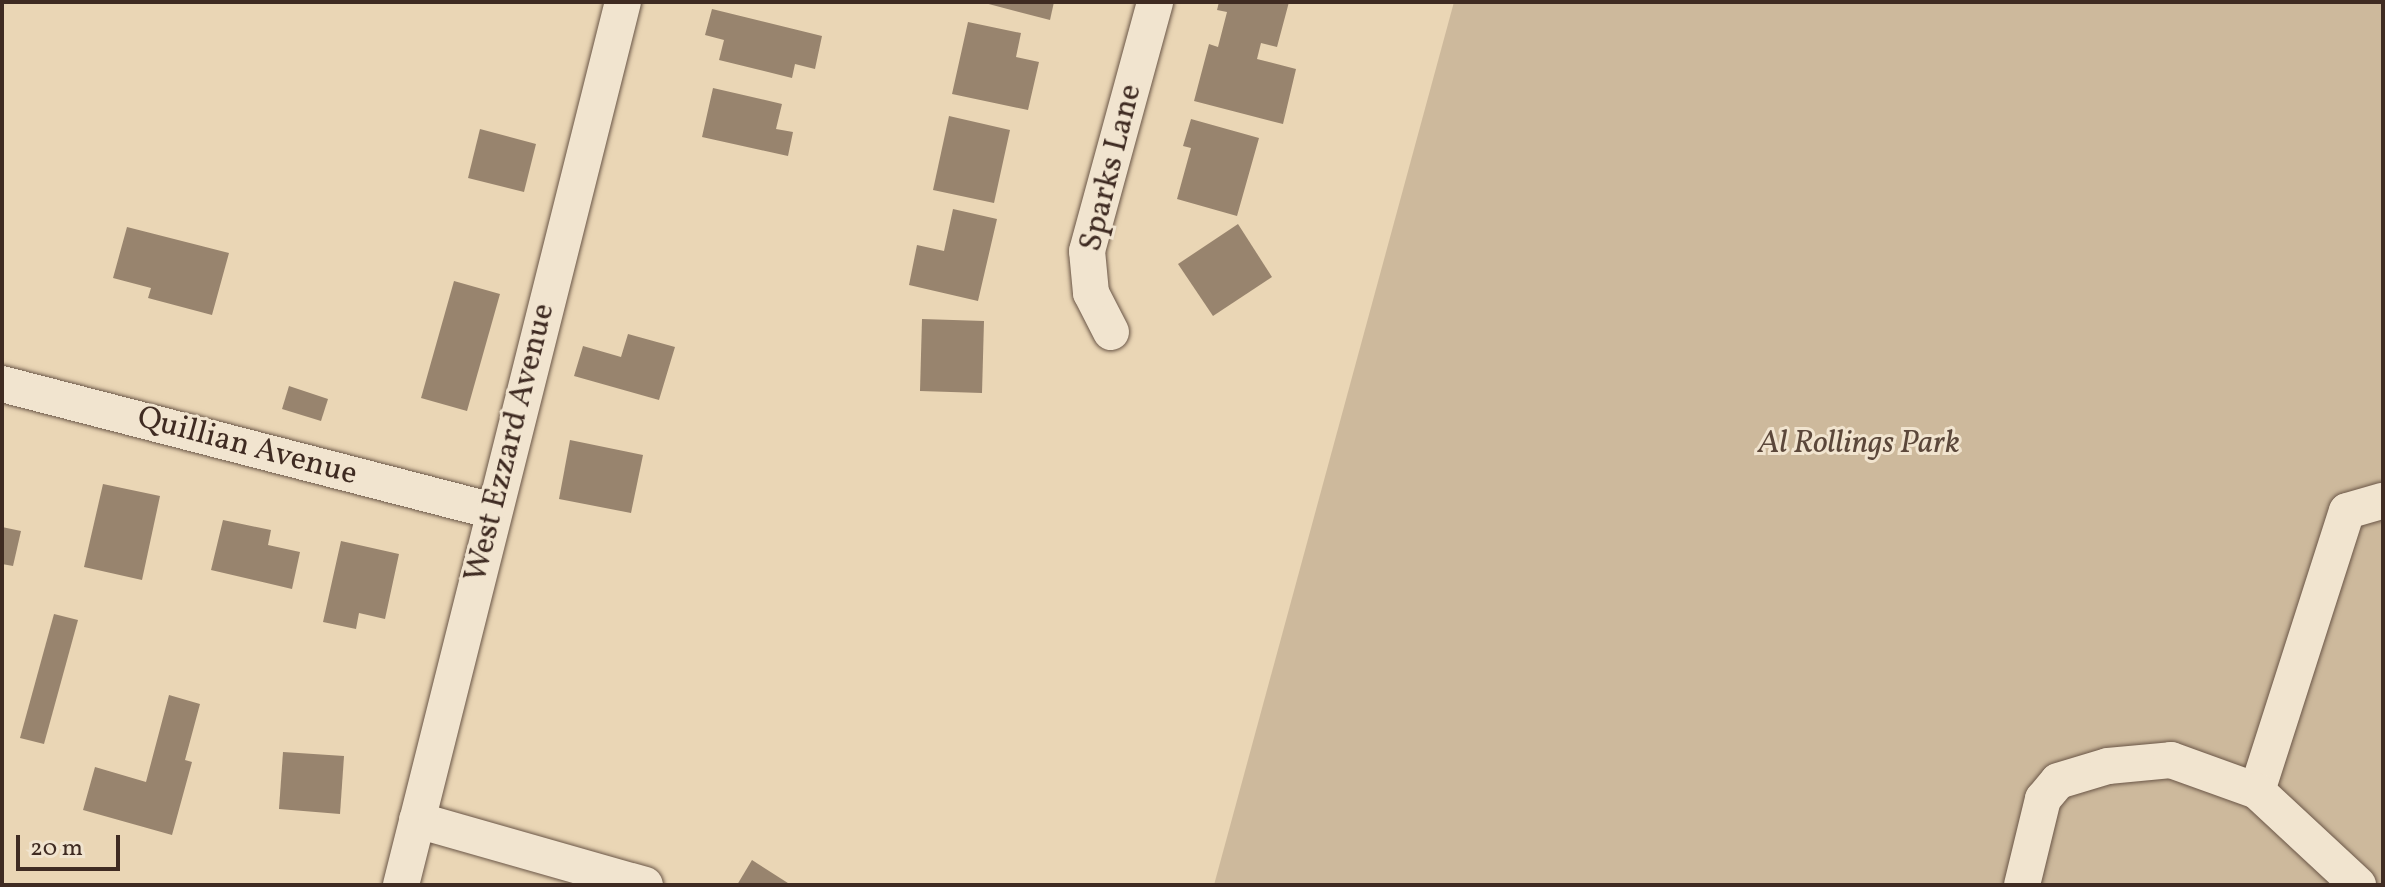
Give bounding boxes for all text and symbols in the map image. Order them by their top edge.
street label: Sparks Lane [1073,80,1151,256]
street label: West Ezzard Avenue [458,300,564,586]
street label: Quillian Avenue [133,399,361,495]
park label: Al Rollings Park [1758,425,1960,463]
scale bar [20,819,124,869]
text: 20 m [30,832,83,866]

